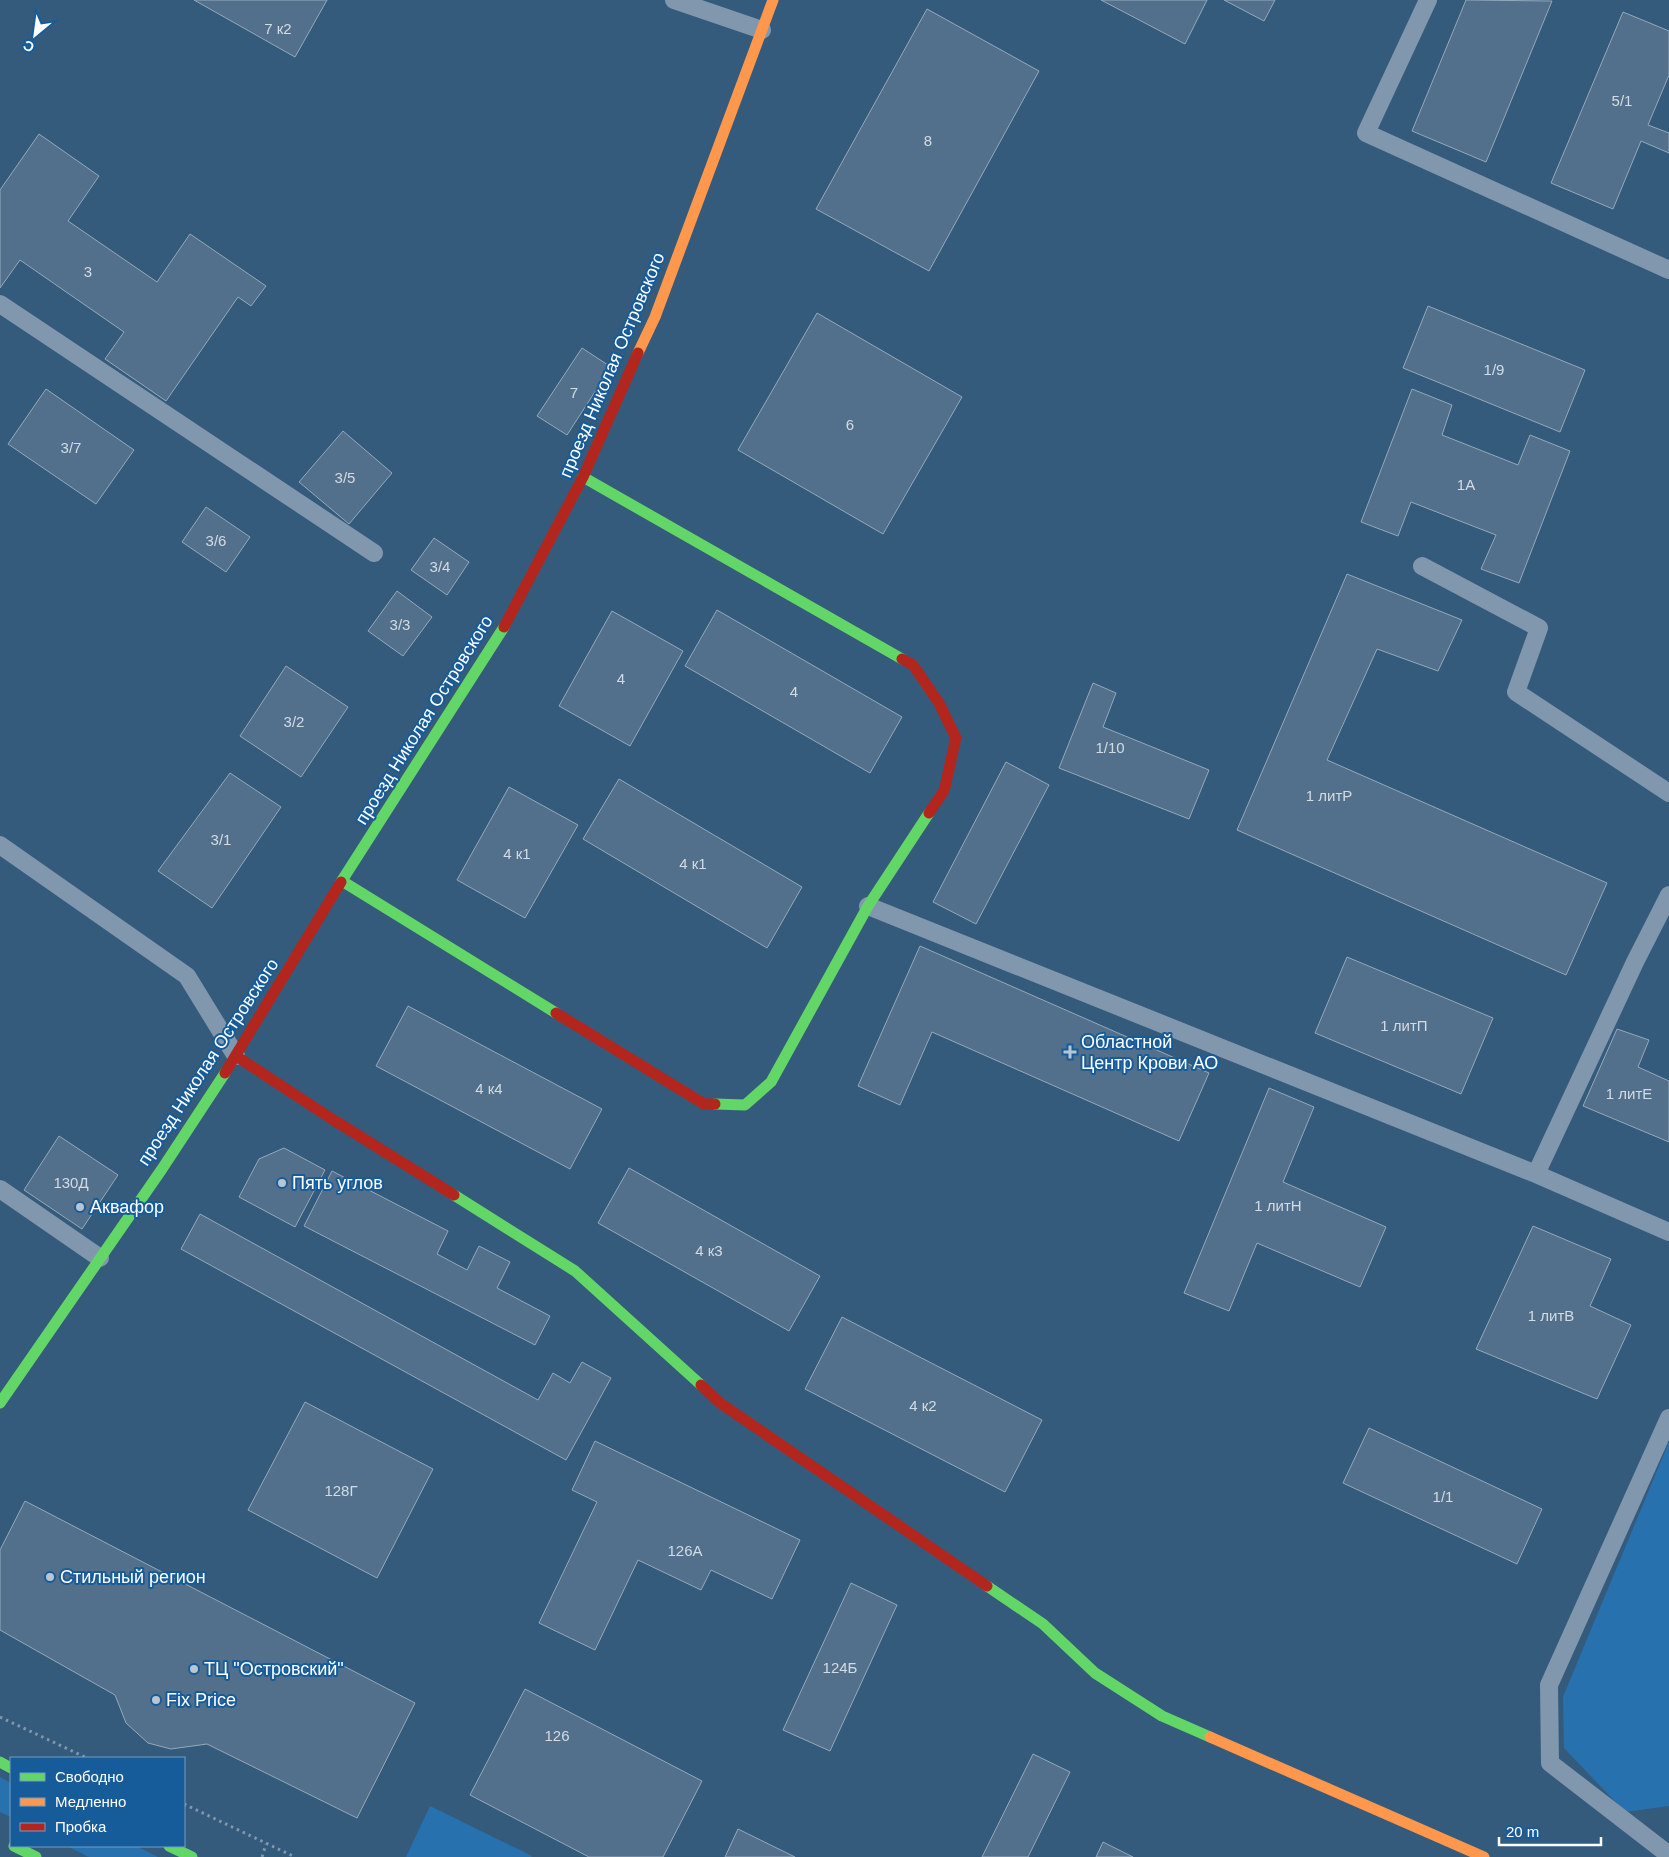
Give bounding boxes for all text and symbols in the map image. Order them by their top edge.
north arrow [10,10,60,60]
house number: 7 к2 [264,20,292,37]
text: С [20,37,37,56]
house number: 5/1 [1612,92,1632,109]
house number: 8 [924,132,932,149]
street label: проезд Николая Островского [555,249,669,481]
house number: 3 [84,263,92,280]
house number: 1/9 [1484,361,1504,378]
house number: 7 [570,384,578,401]
house number: 6 [846,416,854,433]
house number: 3/7 [61,439,81,456]
house number: 3/5 [335,469,355,486]
house number: 1А [1457,476,1475,493]
house number: 3/6 [206,532,226,549]
house number: 3/4 [430,558,450,575]
street label: проезд Николая Островского [351,612,497,828]
house number: 3/3 [390,616,410,633]
house number: 4 [617,670,625,687]
house number: 4 [790,683,798,700]
house number: 3/2 [284,713,304,730]
house number: 1/10 [1095,739,1125,756]
house number: 1 литР [1306,787,1352,804]
house number: 3/1 [211,831,231,848]
house number: 4 к1 [503,845,531,862]
house number: 4 к1 [679,855,707,872]
street label: проезд Николая Островского [134,955,282,1169]
house number: 1 литП [1380,1017,1428,1034]
place label: Областной Центр Крови АО [1081,1032,1218,1073]
marker: Областной Центр Крови АО [1063,1045,1077,1059]
house number: 4 к4 [475,1080,503,1097]
house number: 1 литЕ [1606,1085,1652,1102]
place label: Пять углов [292,1173,383,1193]
house number: 130Д [53,1174,89,1191]
marker: Пять углов [276,1177,288,1189]
place label: Аквафор [90,1197,164,1217]
house number: 1 литН [1254,1197,1302,1214]
marker: Аквафор [74,1201,86,1213]
house number: 4 к3 [695,1242,723,1259]
house number: 1 литВ [1528,1307,1574,1324]
house number: 4 к2 [909,1397,937,1414]
house number: 128Г [324,1482,358,1499]
house number: 1/1 [1433,1488,1453,1505]
house number: 126А [667,1542,703,1559]
place label: Стильный регион [60,1567,206,1587]
marker: Стильный регион [44,1571,56,1583]
place label: ТЦ "Островский" [204,1659,344,1679]
house number: 124Б [823,1659,858,1676]
marker: ТЦ "Островский" [188,1663,200,1675]
place label: Fix Price [166,1690,236,1710]
marker: Fix Price [150,1694,162,1706]
house number: 126 [544,1727,570,1744]
legend [10,1757,185,1847]
text: Свободно [55,1768,124,1785]
text: Медленно [55,1793,126,1810]
scale bar [1499,1814,1602,1846]
text: Пробка [55,1818,107,1835]
text: 20 m [1506,1823,1539,1840]

